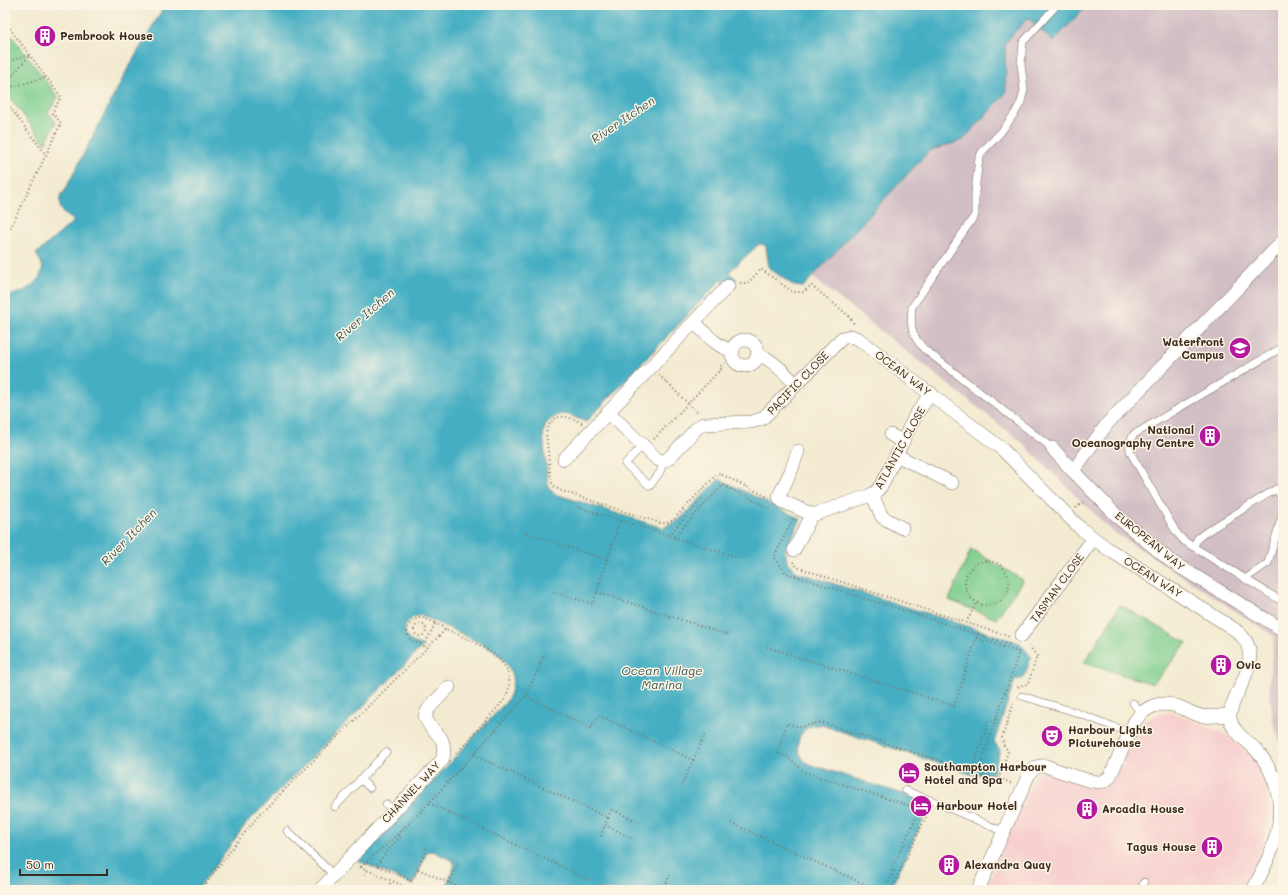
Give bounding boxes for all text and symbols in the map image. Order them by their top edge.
building icon: Pembrook House [32,23,58,49]
place label: Pembrook House [60,28,153,43]
water label: River Itchen [588,92,658,146]
water label: River Itchen [331,284,398,344]
place label: Waterfront Campus [1162,334,1224,362]
school or university icon: Waterfront Campus [1227,335,1253,361]
street label: OCEAN WAY [872,347,934,399]
street label: PACIFIC CLOSE [764,348,832,418]
street label: ATLANTIC CLOSE [871,404,929,492]
place label: National Oceanography Centre [1072,422,1194,450]
building icon: National Oceanography Centre [1197,423,1223,449]
water label: River Itchen [97,504,160,568]
street label: EUROPEAN WAY [1112,508,1189,574]
street label: TASMAN CLOSE [1026,550,1087,626]
street label: OCEAN WAY [1121,553,1185,601]
building icon: Ovic [1208,652,1234,678]
place label: Ovic [1236,657,1262,672]
water label: Ocean Village Marina [621,662,703,692]
place label: Harbour Lights Picturehouse [1068,722,1153,750]
theatre icon: Harbour Lights Picturehouse [1039,723,1065,749]
street label: CHANNEL WAY [378,757,443,826]
place label: Southampton Harbour Hotel and Spa [924,759,1047,787]
hotel icon: Southampton Harbour Hotel and Spa [896,760,922,786]
hotel icon: Harbour Hotel [908,793,934,819]
building icon: Arcadia House [1074,796,1100,822]
place label: Harbour Hotel [936,798,1017,813]
place label: Arcadia House [1102,801,1185,816]
building icon: Tagus House [1199,834,1225,860]
place label: Tagus House [1126,839,1196,854]
scale bar [20,851,107,877]
building icon: Alexandra Quay [936,852,962,878]
text: 50 m [26,856,54,872]
place label: Alexandra Quay [964,857,1051,872]

